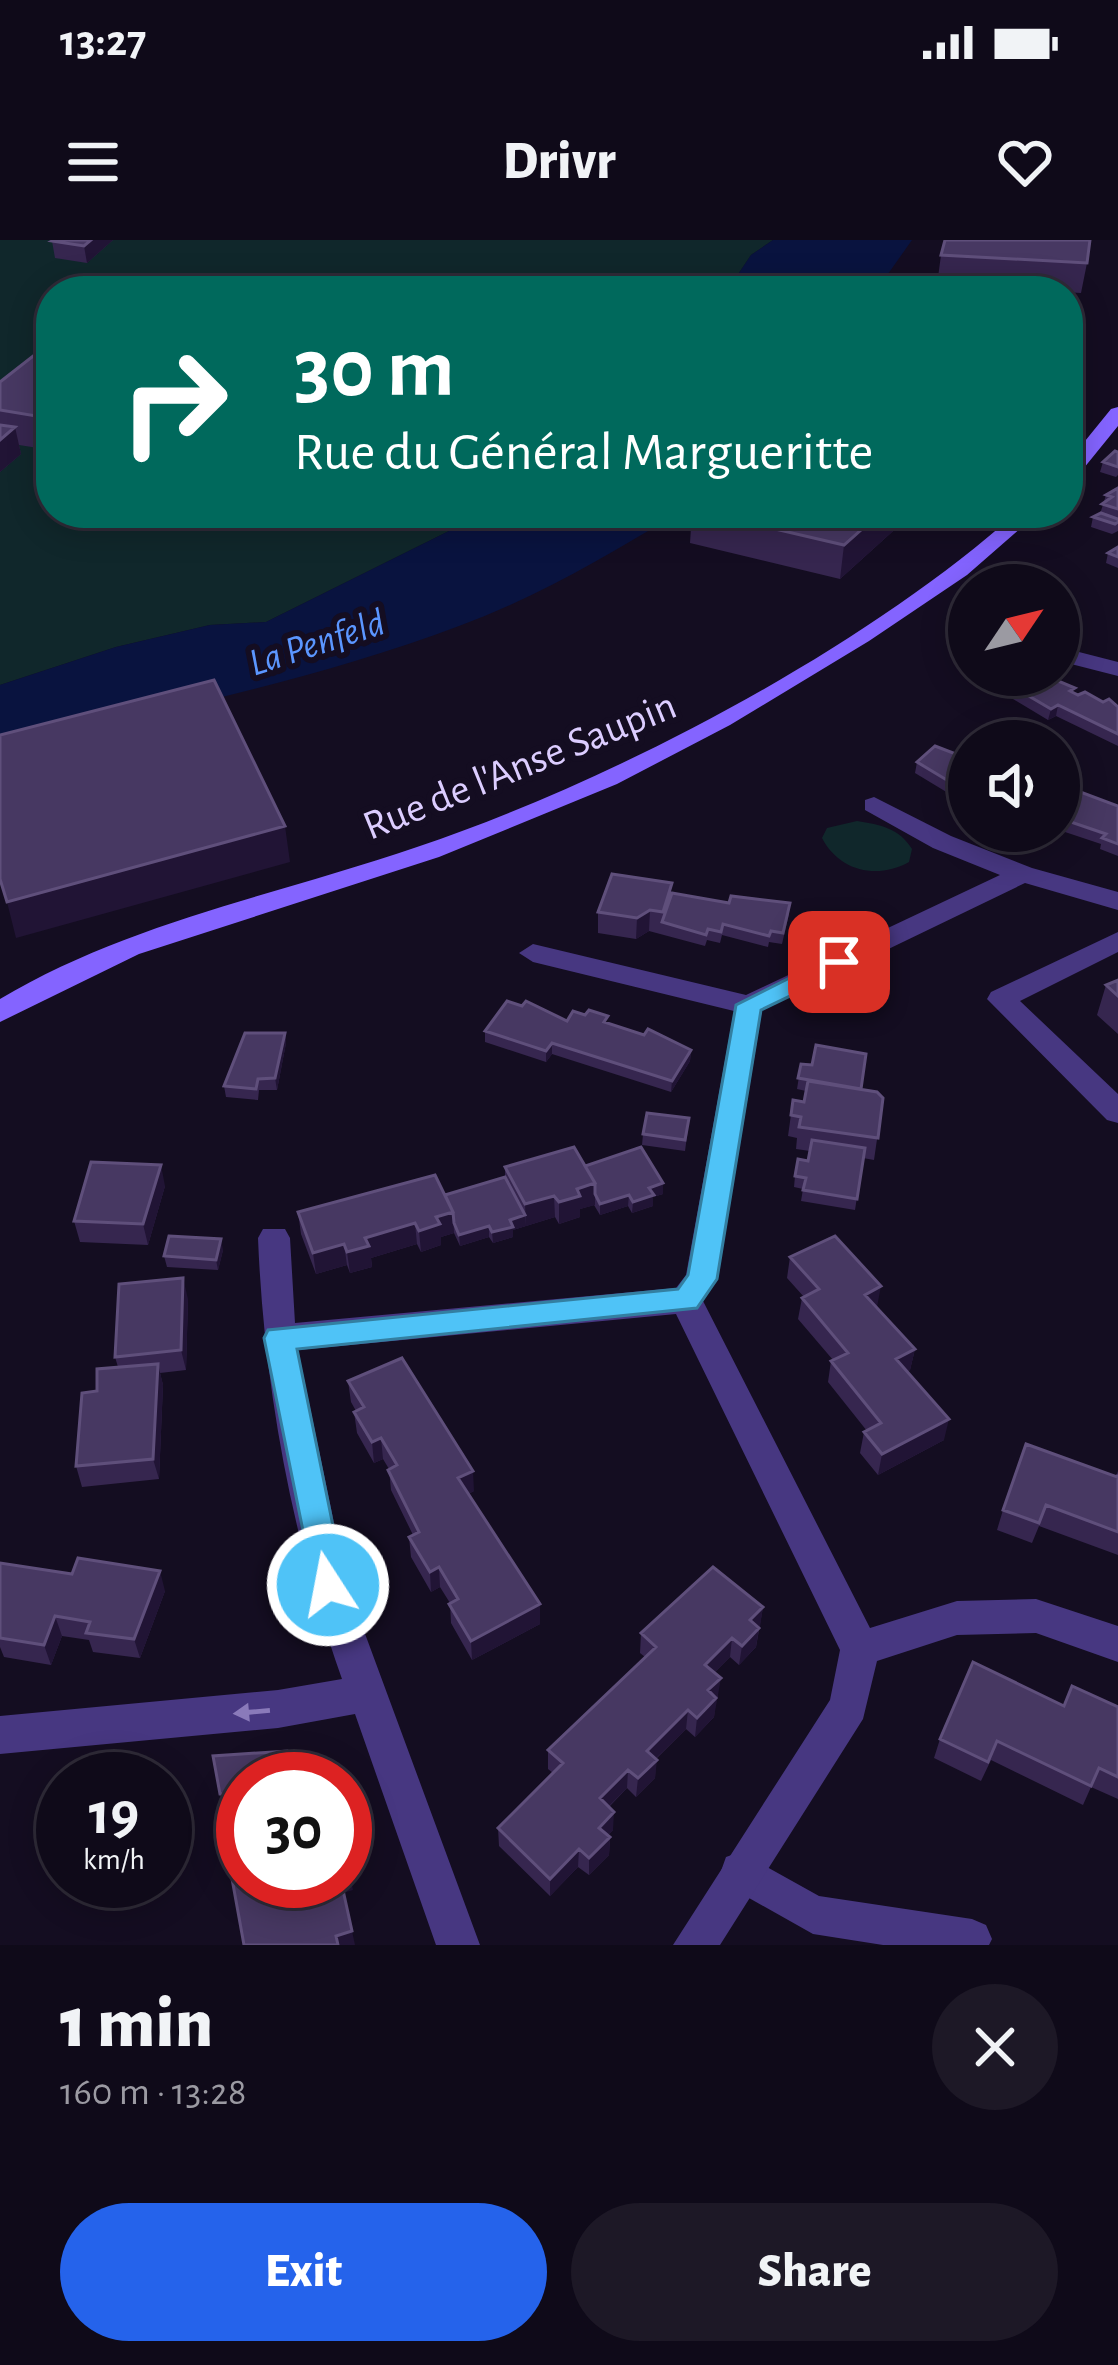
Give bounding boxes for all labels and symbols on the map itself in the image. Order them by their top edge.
north arrow [948,564,1080,696]
water label: La Penfeld [244,603,389,684]
street label: Rue de l'Anse Saupin [357,684,682,848]
pin [788,911,890,1013]
position arrow [265,1522,391,1648]
one-way arrow [232,1702,270,1721]
speed limit sign: 30 [216,1752,372,1908]

